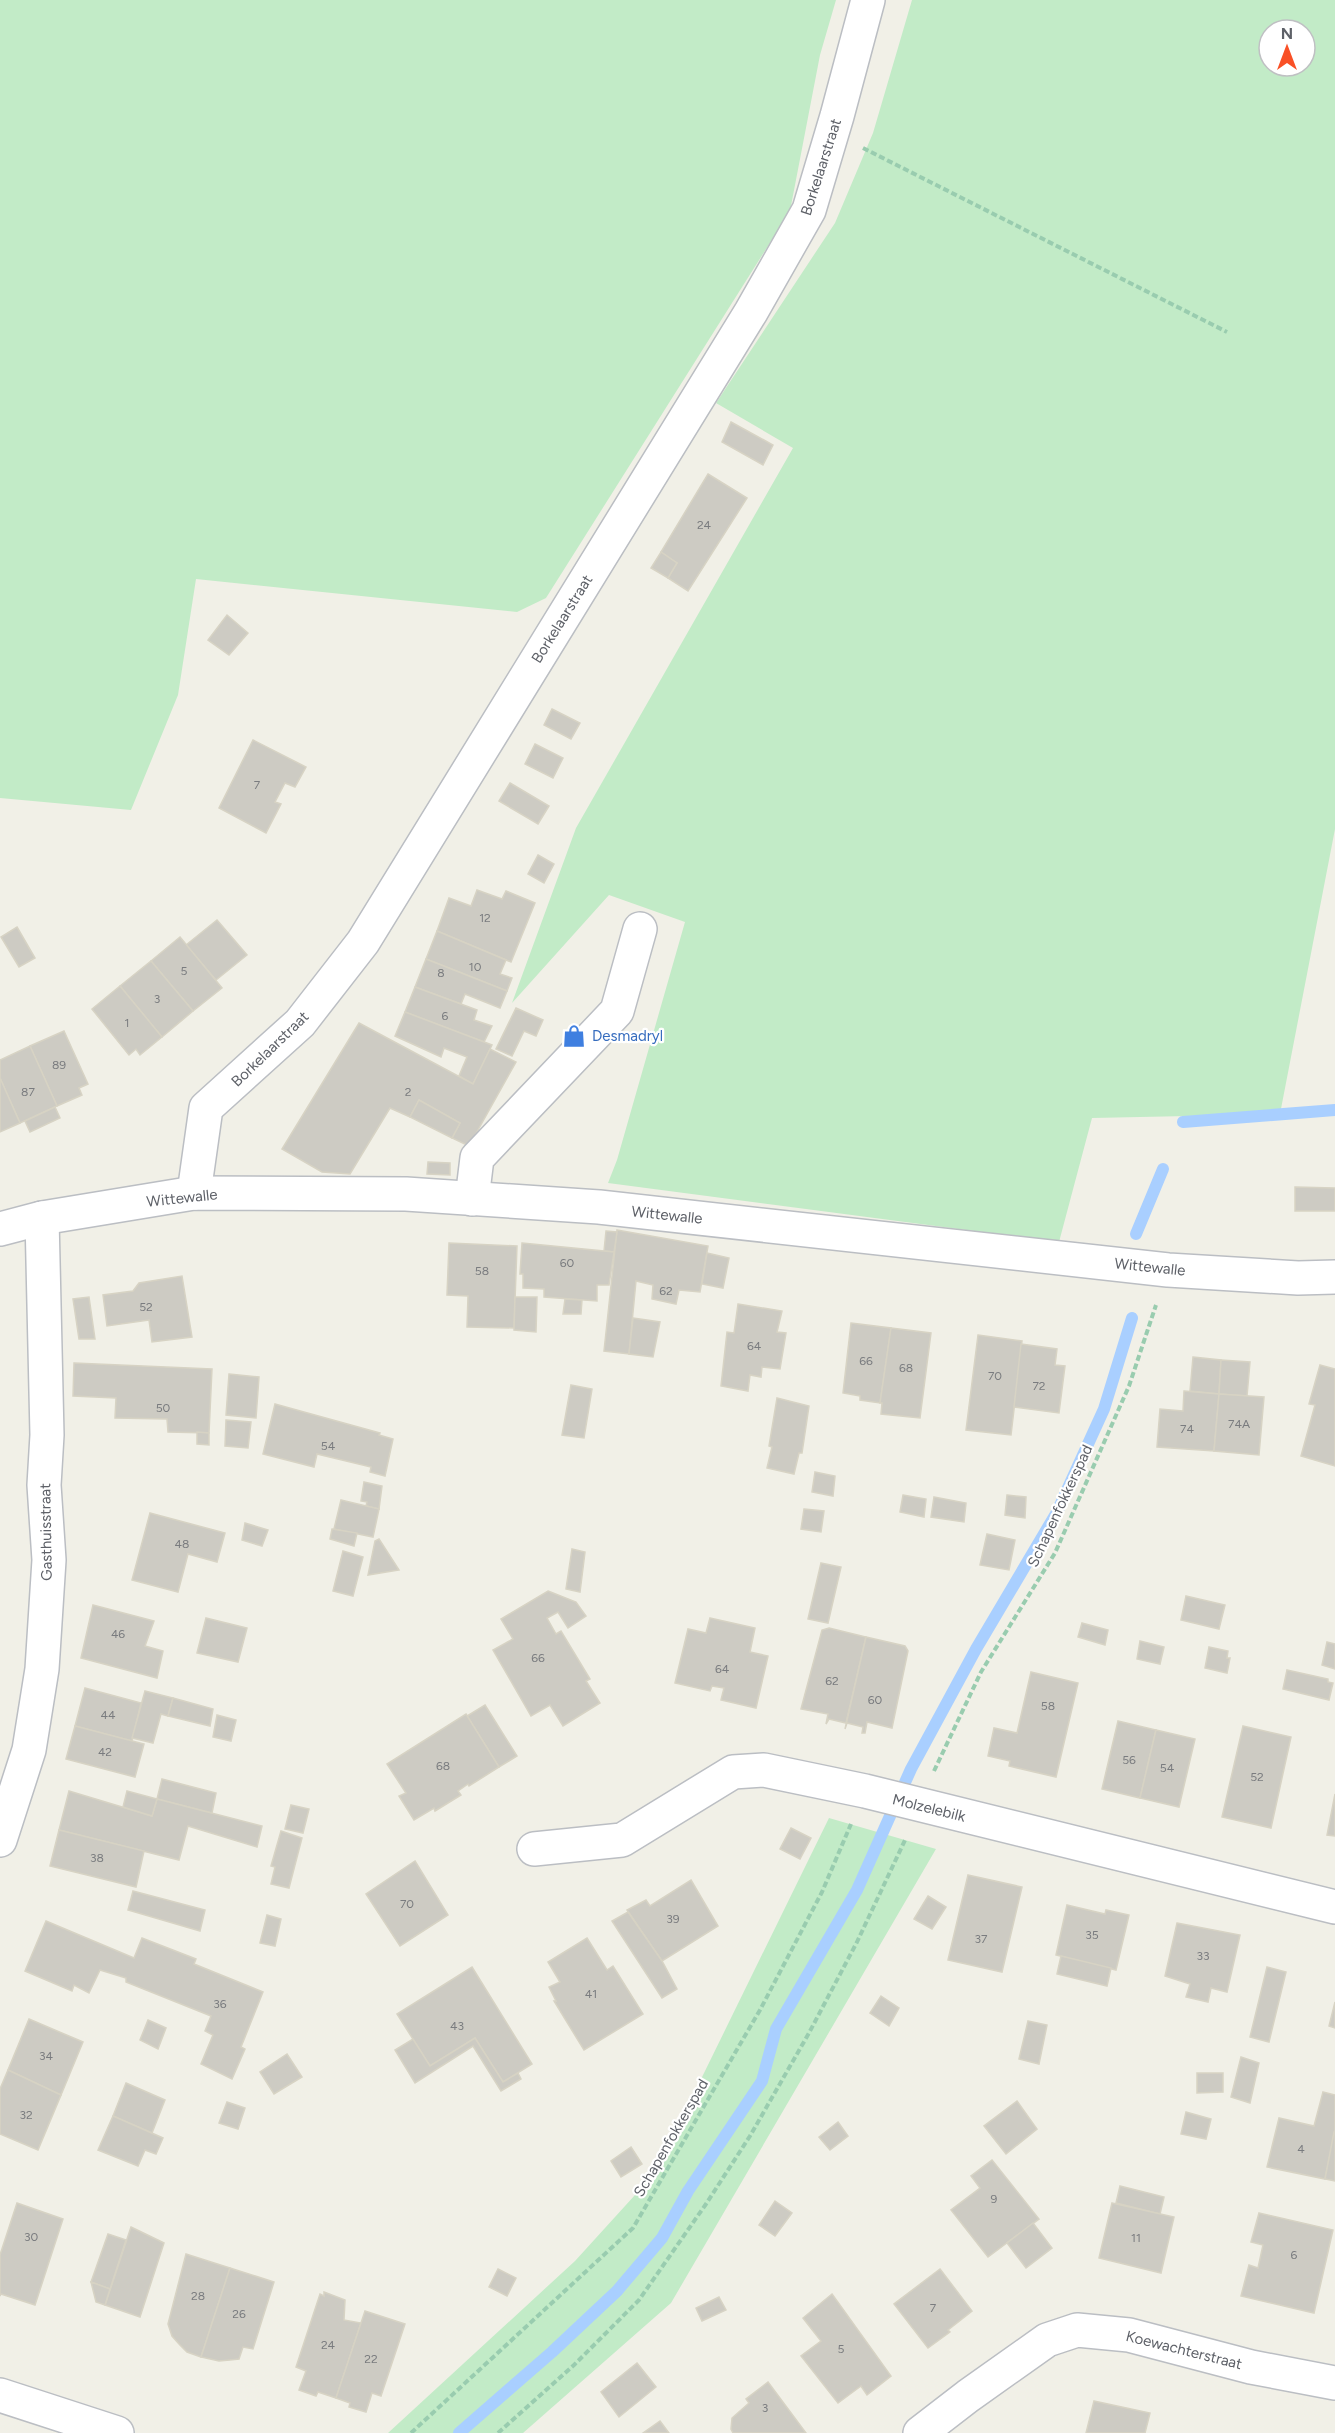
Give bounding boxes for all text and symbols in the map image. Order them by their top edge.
north arrow [1257,18,1317,78]
text: N [1281,24,1293,43]
street label: Borkelaarstraat [797,116,845,218]
house number: 24 [697,518,712,532]
street label: Borkelaarstraat [528,571,596,666]
house number: 7 [254,778,261,792]
house number: 12 [479,911,491,925]
house number: 10 [469,960,482,974]
house number: 5 [181,964,188,978]
house number: 8 [437,966,445,980]
house number: 3 [154,992,160,1006]
street label: Borkelaarstraat [228,1007,313,1090]
house number: 6 [442,1009,449,1023]
house number: 1 [125,1016,129,1030]
shop icon: Desmadryl [561,1023,587,1049]
place label: Desmadryl [592,1027,663,1045]
house number: 89 [52,1058,66,1072]
house number: 87 [21,1085,35,1099]
house number: 2 [405,1085,411,1099]
street label: Wittewalle [146,1185,218,1211]
street label: Wittewalle [631,1202,703,1228]
street label: Wittewalle [1114,1254,1186,1280]
house number: 60 [560,1256,575,1270]
house number: 58 [475,1264,489,1278]
house number: 62 [659,1284,673,1298]
house number: 52 [139,1300,153,1314]
house number: 64 [747,1339,762,1353]
house number: 66 [859,1354,873,1368]
house number: 68 [899,1361,913,1375]
house number: 70 [988,1369,1002,1383]
house number: 72 [1032,1379,1046,1393]
house number: 50 [156,1401,171,1415]
house number: 74A [1228,1417,1250,1431]
house number: 74 [1180,1422,1194,1436]
house number: 54 [321,1439,336,1453]
street label: Schapenfokkerspad [1024,1442,1096,1570]
street label: Gasthuisstraat [36,1483,56,1581]
house number: 48 [175,1537,189,1551]
house number: 46 [111,1627,125,1641]
house number: 66 [531,1651,545,1665]
house number: 64 [715,1662,730,1676]
house number: 62 [825,1674,839,1688]
house number: 60 [868,1693,883,1707]
house number: 58 [1041,1699,1055,1713]
house number: 44 [101,1708,116,1722]
house number: 42 [98,1745,112,1759]
house number: 56 [1122,1753,1136,1767]
house number: 68 [436,1759,450,1773]
house number: 54 [1160,1761,1175,1775]
house number: 52 [1250,1770,1264,1784]
street label: Molzelebilk [891,1790,968,1826]
house number: 38 [90,1851,104,1865]
house number: 70 [400,1897,414,1911]
house number: 39 [666,1912,680,1926]
house number: 35 [1085,1928,1099,1942]
house number: 37 [975,1932,988,1946]
house number: 33 [1196,1949,1210,1963]
house number: 41 [585,1987,597,2001]
house number: 36 [213,1997,227,2011]
house number: 43 [450,2019,464,2033]
house number: 34 [39,2049,54,2063]
street label: Schapenfokkerspad [630,2076,712,2200]
house number: 32 [19,2108,33,2122]
house number: 4 [1297,2142,1305,2156]
house number: 9 [991,2192,998,2206]
house number: 30 [24,2230,38,2244]
house number: 11 [1131,2231,1141,2245]
house number: 6 [1291,2248,1298,2262]
house number: 28 [191,2289,205,2303]
house number: 7 [930,2301,937,2315]
house number: 26 [232,2307,246,2321]
street label: Koewachterstraat [1124,2327,1244,2373]
house number: 24 [321,2338,336,2352]
house number: 5 [838,2342,845,2356]
house number: 22 [364,2352,378,2366]
house number: 3 [762,2401,768,2415]

